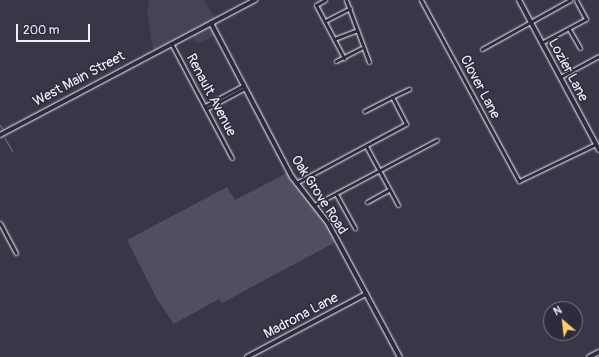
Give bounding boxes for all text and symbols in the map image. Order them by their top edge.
scale bar [18,16,92,42]
text: 200 m [23,23,59,38]
street label: Lozier Lane [544,36,592,104]
street label: West Main Street [30,48,128,110]
street label: Renault Avenue [182,51,240,139]
street label: Clover Lane [456,52,504,122]
street label: Oak Grove Road [287,152,351,238]
street label: Madrona Lane [261,289,341,343]
north arrow [543,301,583,341]
text: N [551,303,564,318]

